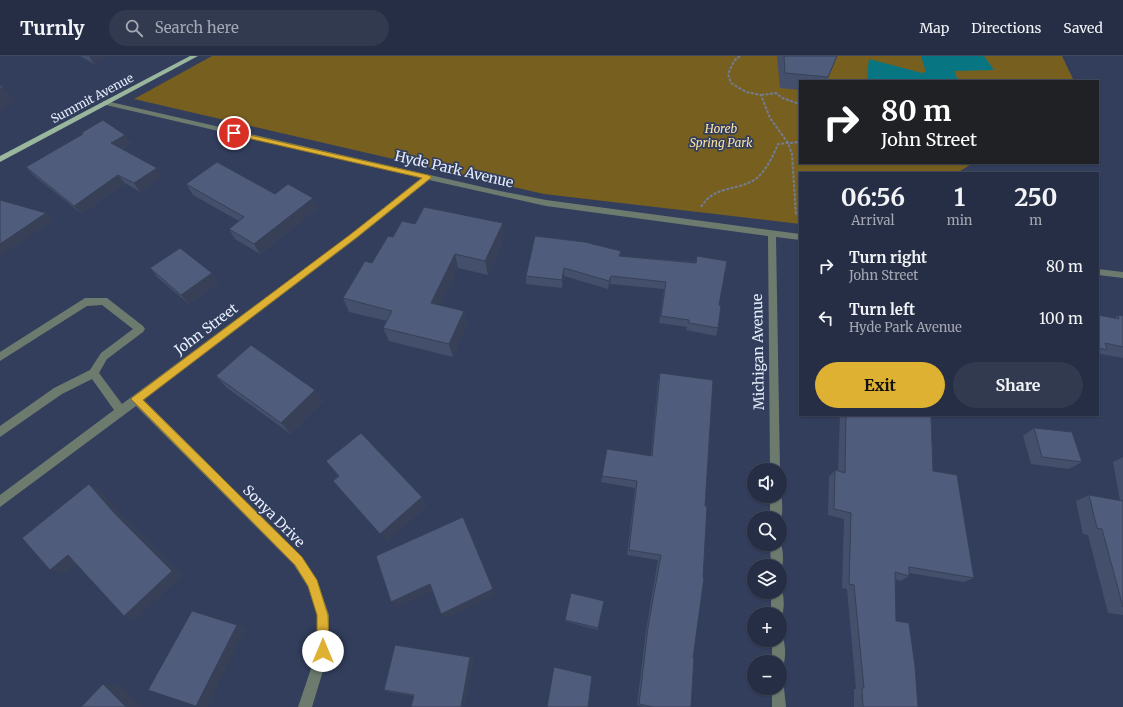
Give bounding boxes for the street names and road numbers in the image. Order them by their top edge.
street label: Summit Avenue [48,70,136,126]
street label: Hyde Park Avenue [393,147,515,191]
street label: Michigan Avenue [748,294,768,410]
street label: John Street [170,299,242,359]
street label: Sonya Drive [239,481,309,551]

